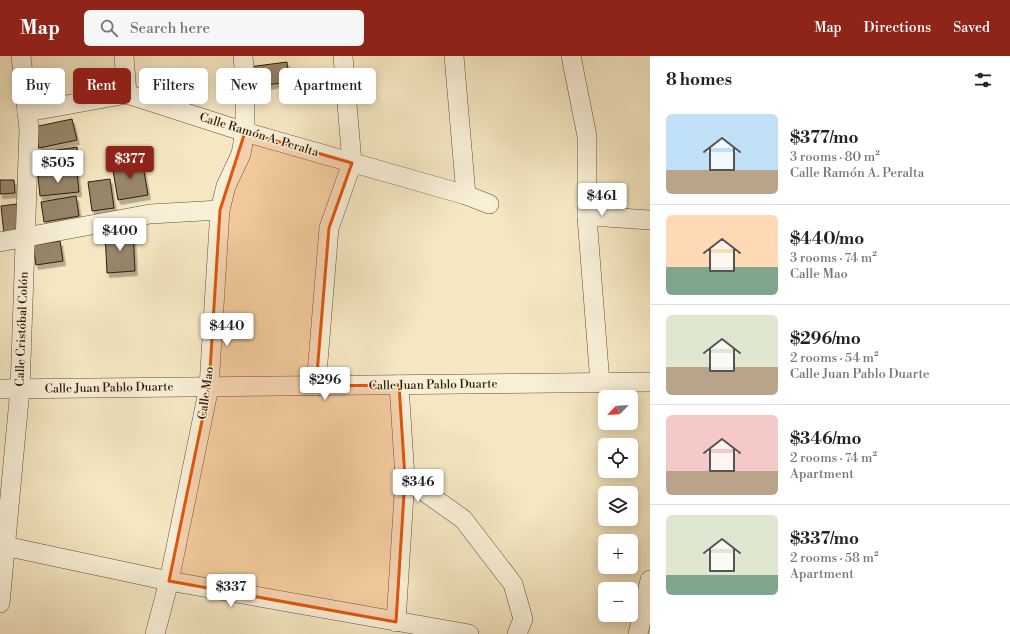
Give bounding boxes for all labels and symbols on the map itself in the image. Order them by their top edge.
street label: Calle Ramón A. Peralta [198,110,321,161]
pin: $377 [106,146,154,180]
pin: $505 [34,150,82,184]
pin: $461 [578,183,626,217]
pin: $400 [96,218,144,252]
street label: Calle Cristóbal Colón [12,271,32,387]
pin: $440 [203,313,251,347]
street label: Calle Mao [195,365,217,420]
pin: $296 [301,367,349,401]
street label: Calle Juan Pablo Duarte [368,376,498,394]
street label: Calle Juan Pablo Duarte [44,379,174,397]
north arrow [598,390,638,430]
pin: $346 [394,469,442,503]
pin: $337 [207,574,255,608]

